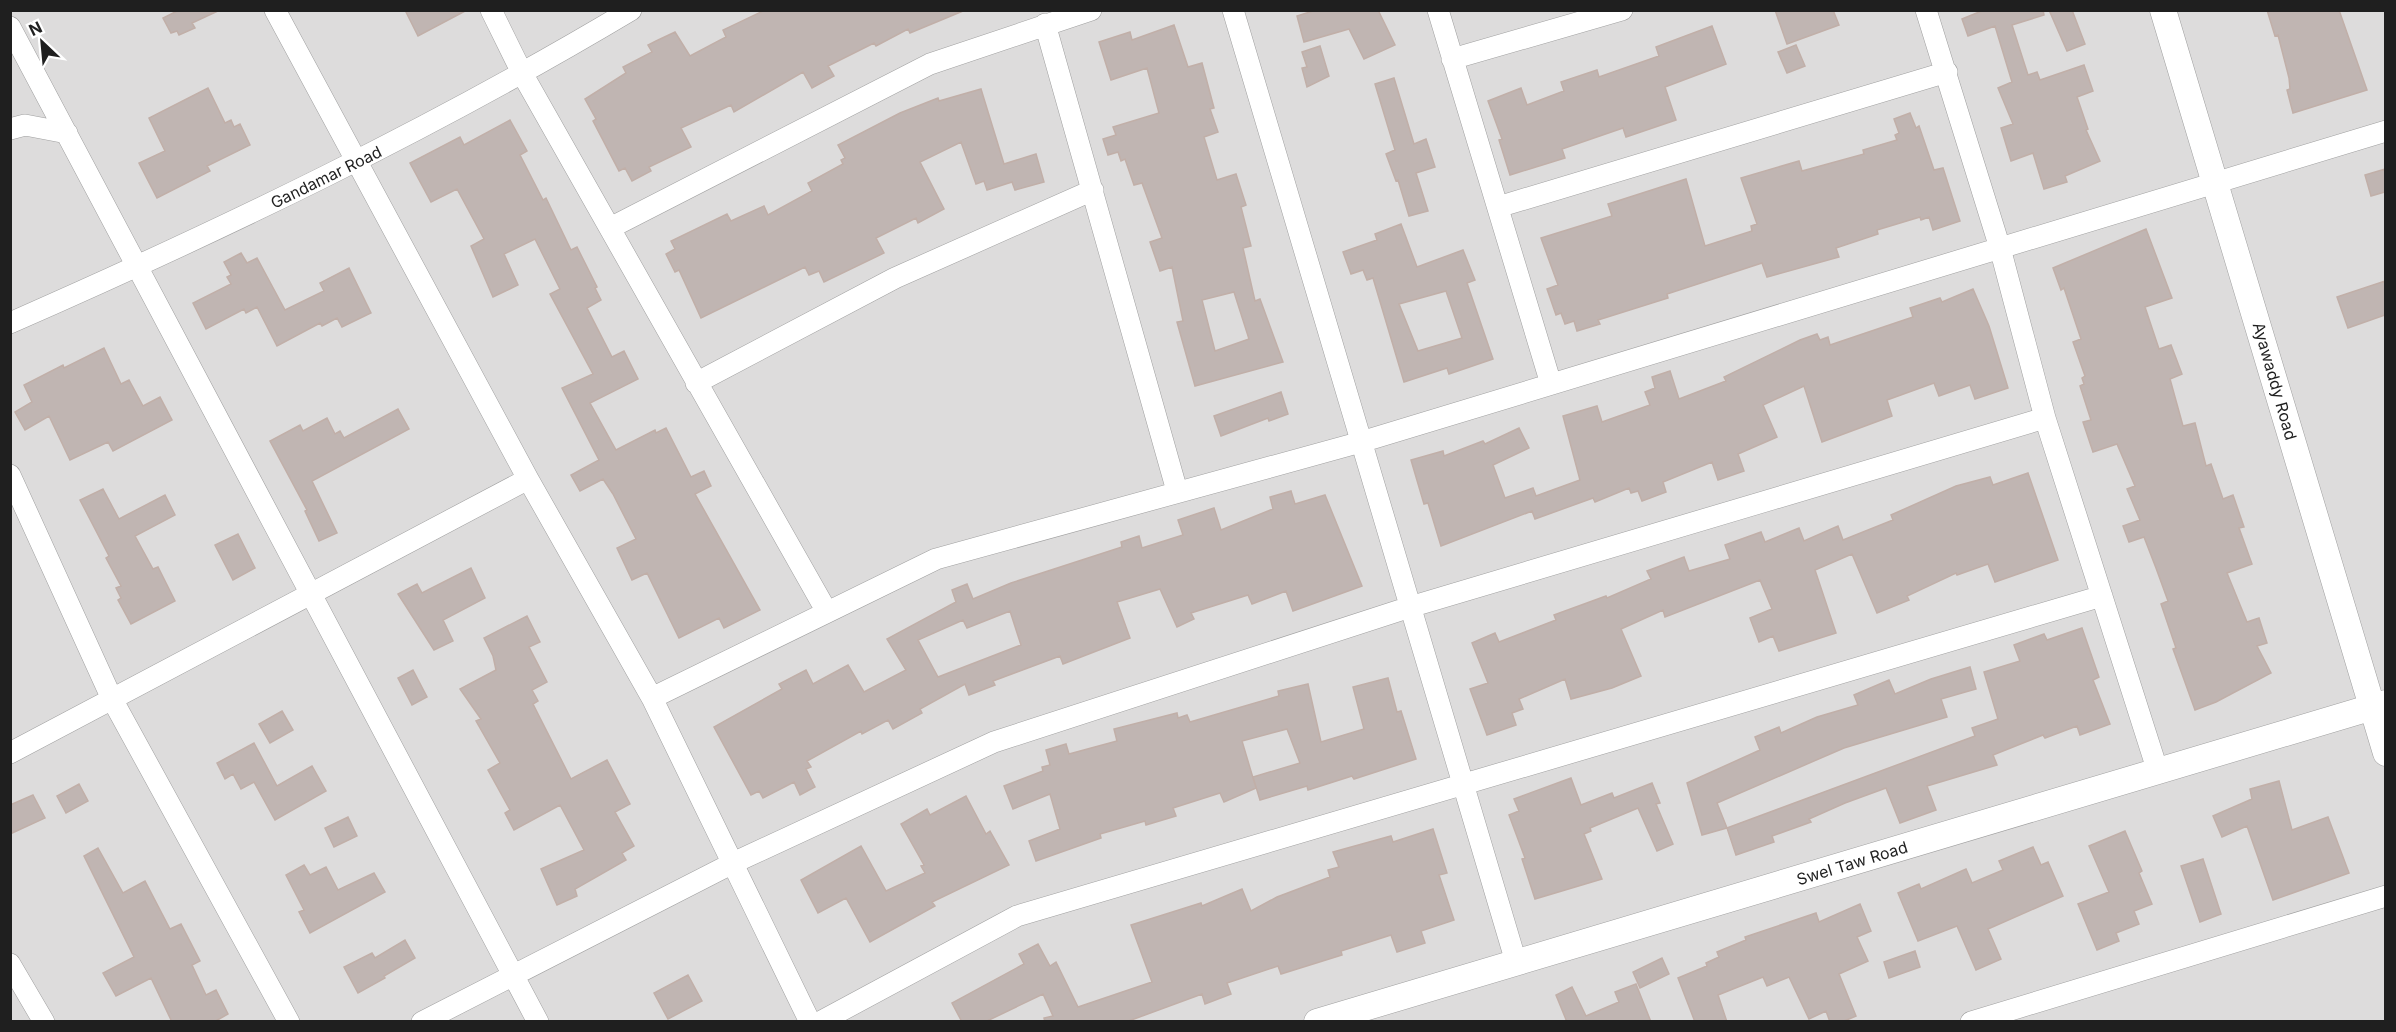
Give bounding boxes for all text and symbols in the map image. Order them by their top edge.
north arrow [12,12,72,72]
text: N [26,17,45,40]
street label: Gandamar Road [267,141,385,213]
street label: Ayawaddy Road [2249,320,2301,442]
street label: Swel Taw Road [1794,837,1910,889]

